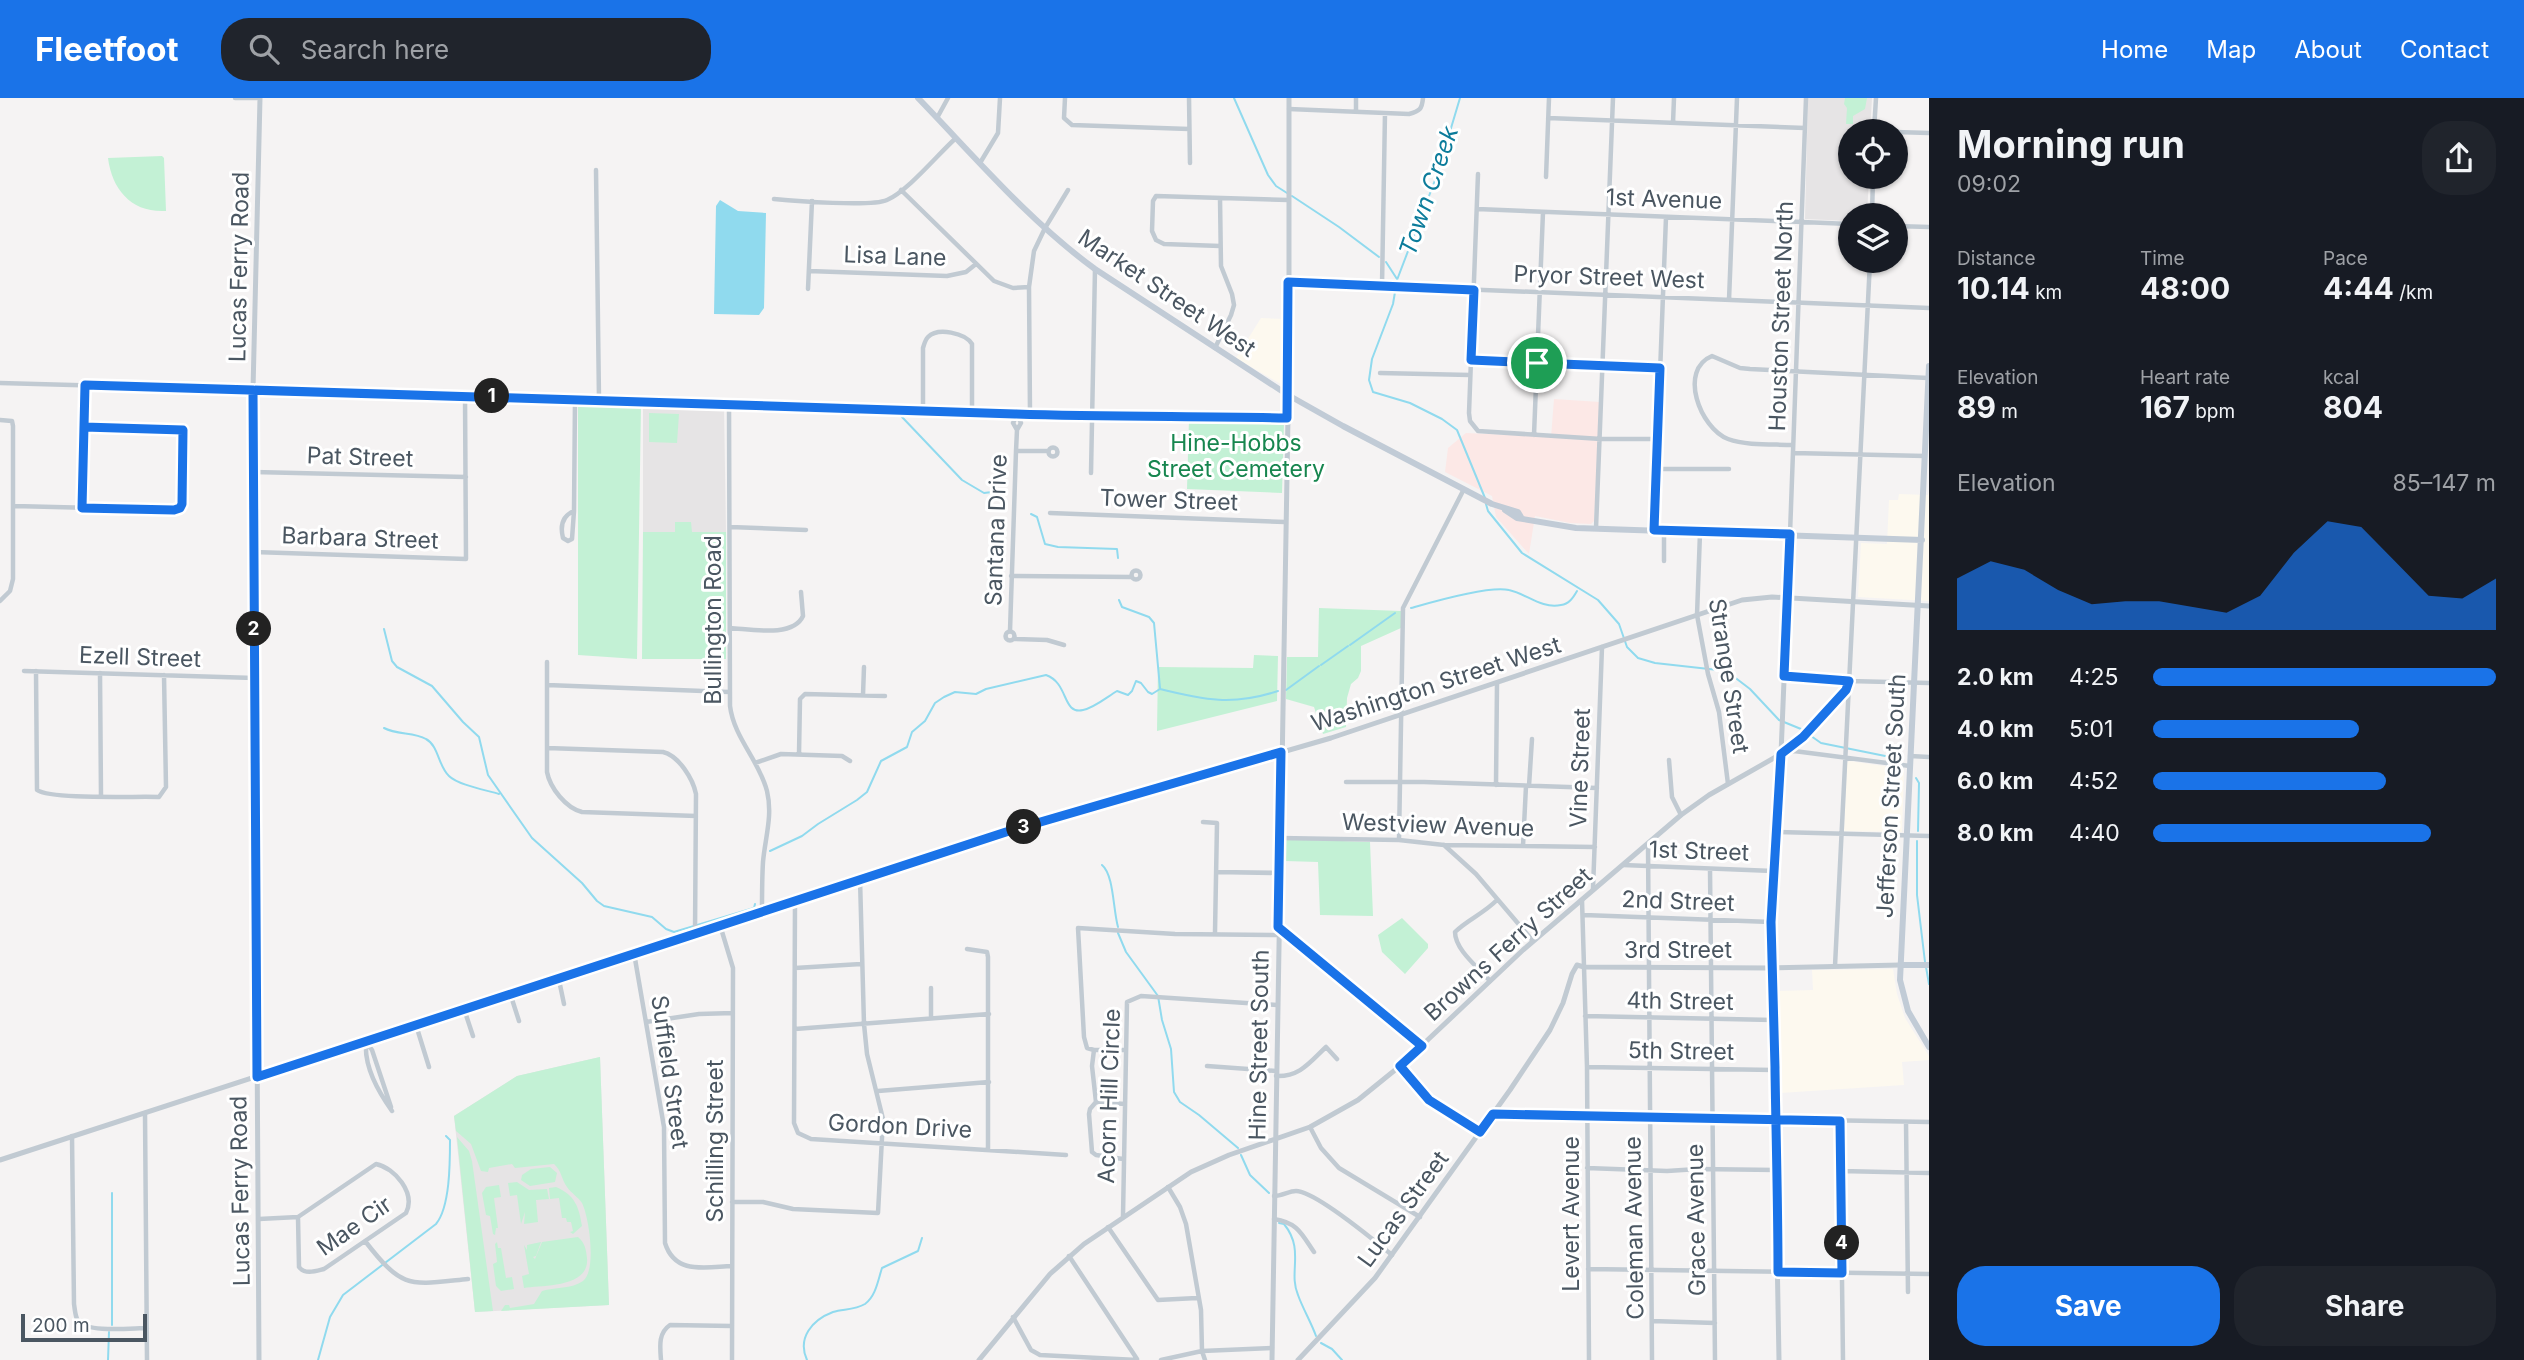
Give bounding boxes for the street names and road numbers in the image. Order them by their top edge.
street label: Lucas Ferry Road [223,172,255,362]
street label: 1st Avenue [1605,183,1723,215]
street label: Houston Street North [1763,200,1799,432]
street label: Market Street West [1073,223,1262,363]
street label: Lisa Lane [843,240,947,272]
street label: Pryor Street West [1513,260,1705,294]
street label: Pat Street [306,441,414,473]
street label: Santana Drive [979,454,1013,606]
street label: Tower Street [1099,484,1239,516]
street label: Barbara Street [281,521,439,555]
street label: Bullington Road [699,535,727,705]
street label: Strange Street [1703,597,1755,756]
street label: Washington Street West [1308,630,1565,738]
street label: Ezell Street [78,641,202,673]
street label: Jefferson Street South [1871,673,1911,919]
street label: Vine Street [1564,707,1596,828]
street label: Westview Avenue [1341,808,1535,842]
street label: 1st Street [1648,835,1750,867]
street label: Browns Ferry Street [1418,861,1598,1027]
street label: 2nd Street [1621,885,1735,917]
street label: 3rd Street [1624,936,1732,964]
street label: Hine Street South [1243,949,1275,1141]
street label: 4th Street [1626,986,1734,1016]
street label: Suffield Street [645,994,695,1151]
street label: Acorn Hill Circle [1092,1008,1126,1184]
street label: 5th Street [1628,1036,1735,1066]
street label: Schilling Street [701,1059,729,1222]
street label: Lucas Ferry Road [224,1096,256,1286]
street label: Gordon Drive [827,1108,973,1144]
street label: Levert Avenue [1557,1136,1585,1292]
street label: Coleman Avenue [1618,1136,1650,1320]
street label: Grace Avenue [1681,1143,1711,1297]
street label: Lucas Street [1352,1145,1455,1272]
street label: Mae Cir [311,1190,397,1262]

